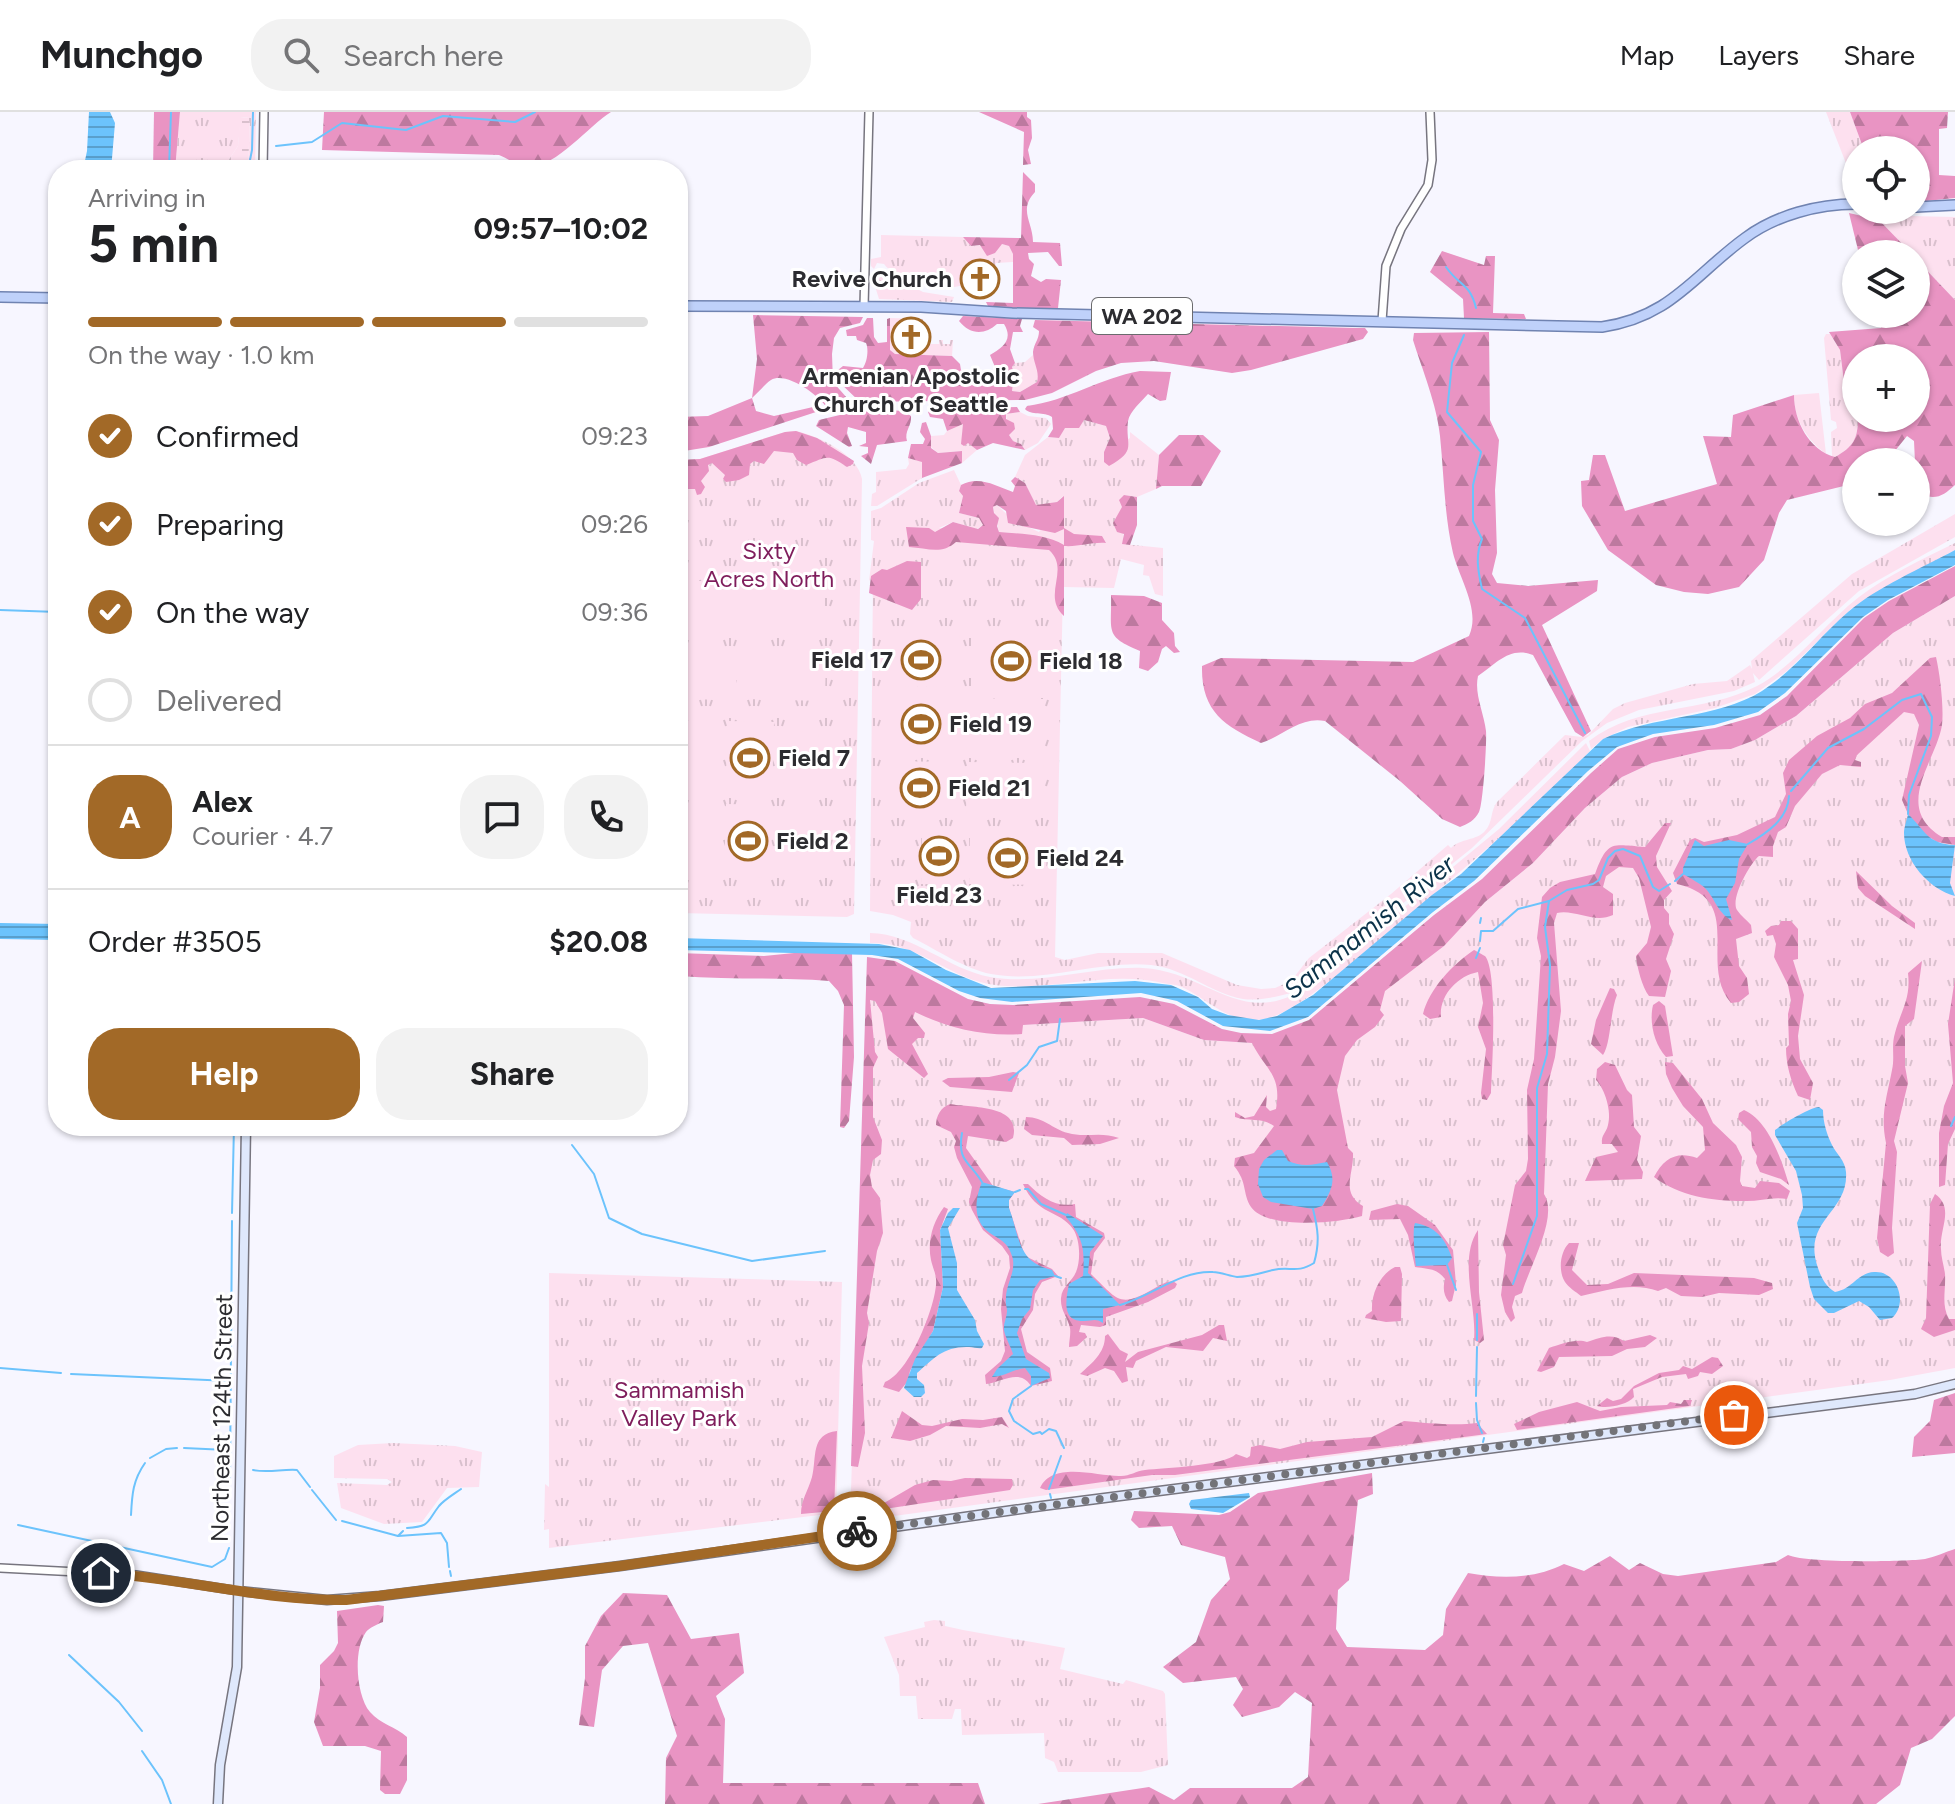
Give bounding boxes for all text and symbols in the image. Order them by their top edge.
search box [251,19,811,91]
text: Munchgo [40,32,203,78]
icon: search [279,33,323,77]
text: Search here [343,37,503,74]
text: Map [1620,38,1674,72]
text: Layers [1718,38,1799,72]
text: Share [1843,38,1915,72]
map controls [1842,136,1930,536]
button: locate [1842,136,1930,224]
text: Arriving in [88,182,206,214]
text: 09:57–10:02 [474,210,648,247]
text: 5 min [88,213,219,275]
button: layers [1842,240,1930,328]
church icon: Revive Church [959,258,1001,300]
place label: Revive Church [792,264,952,293]
road number: WA 202 [1092,298,1192,334]
church icon: Armenian Apostolic Church of Seattle [890,316,932,358]
text: On the way · 1.0 km [88,339,314,371]
button: + [1842,344,1930,432]
place label: Armenian Apostolic Church of Seattle [802,361,1020,418]
icon: check [88,414,132,458]
text: Confirmed [156,418,299,455]
text: 09:23 [581,420,648,452]
button: − [1842,448,1930,536]
icon: check [88,502,132,546]
text: Preparing [156,506,284,543]
text: 09:26 [581,508,648,540]
park label: Sixty Acres North [704,536,834,593]
icon: check [88,590,132,634]
text: On the way [156,594,309,631]
text: 09:36 [581,596,648,628]
sports icon: Field 17 [900,639,942,681]
sports icon: Field 18 [990,640,1032,682]
place label: Field 17 [811,645,893,674]
place label: Field 18 [1039,646,1123,675]
text: Delivered [156,682,282,719]
sports icon: Field 19 [900,703,942,745]
place label: Field 19 [949,709,1032,738]
sports icon: Field 7 [729,737,771,779]
place label: Field 7 [778,743,850,772]
sports icon: Field 21 [899,767,941,809]
place label: Field 21 [948,773,1031,802]
button: chat [460,775,544,859]
button: phone [564,775,648,859]
text: Alex [192,783,253,820]
text: A [119,799,141,836]
text: Courier · 4.7 [192,820,333,852]
sports icon: Field 2 [727,820,769,862]
place label: Field 2 [776,826,849,855]
sports icon: Field 23 [918,835,960,877]
sports icon: Field 24 [987,837,1029,879]
place label: Field 24 [1036,843,1124,872]
water label: Sammamish River [1277,848,1462,1006]
place label: Field 23 [896,880,982,909]
text: Order #3505 [88,923,262,960]
text: $20.08 [549,923,648,960]
button: Help [88,1028,360,1120]
button: Share [376,1028,648,1120]
street label: Northeast 124th Street [205,1294,238,1542]
park label: Sammamish Valley Park [614,1375,744,1432]
pin [1700,1381,1768,1449]
icon: bag [1712,1393,1756,1437]
courier [817,1491,897,1571]
icon: bike [835,1509,879,1553]
pin [67,1539,135,1607]
icon: home [79,1551,123,1595]

